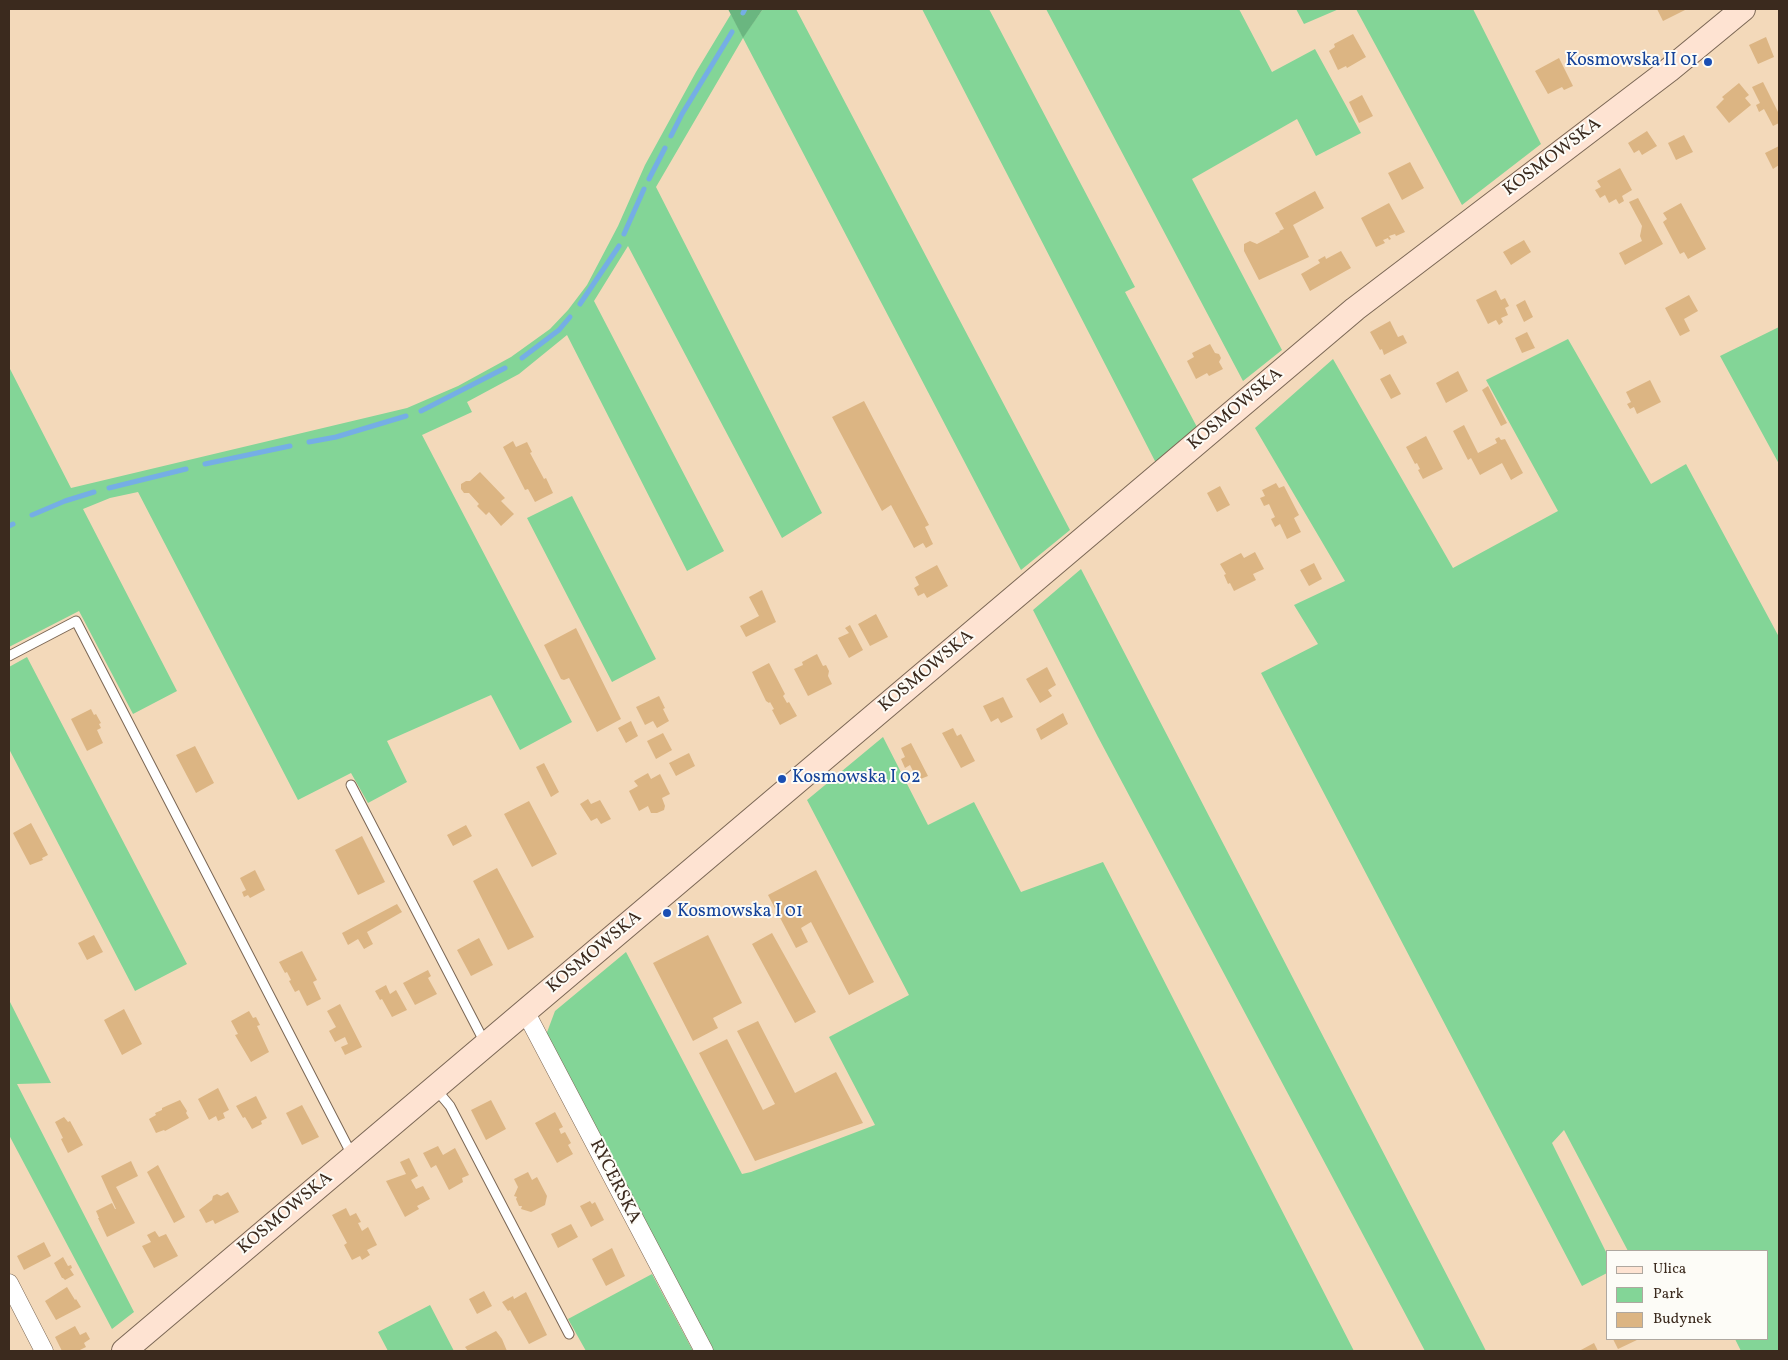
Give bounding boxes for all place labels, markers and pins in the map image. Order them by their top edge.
place label: Kosmowska II 01 [1566,51,1698,73]
marker: Kosmowska II 01 [1702,56,1714,68]
place label: Kosmowska I 02 [792,768,921,790]
marker: Kosmowska I 02 [776,773,788,785]
place label: Kosmowska I 01 [677,902,803,924]
marker: Kosmowska I 01 [661,907,673,919]

